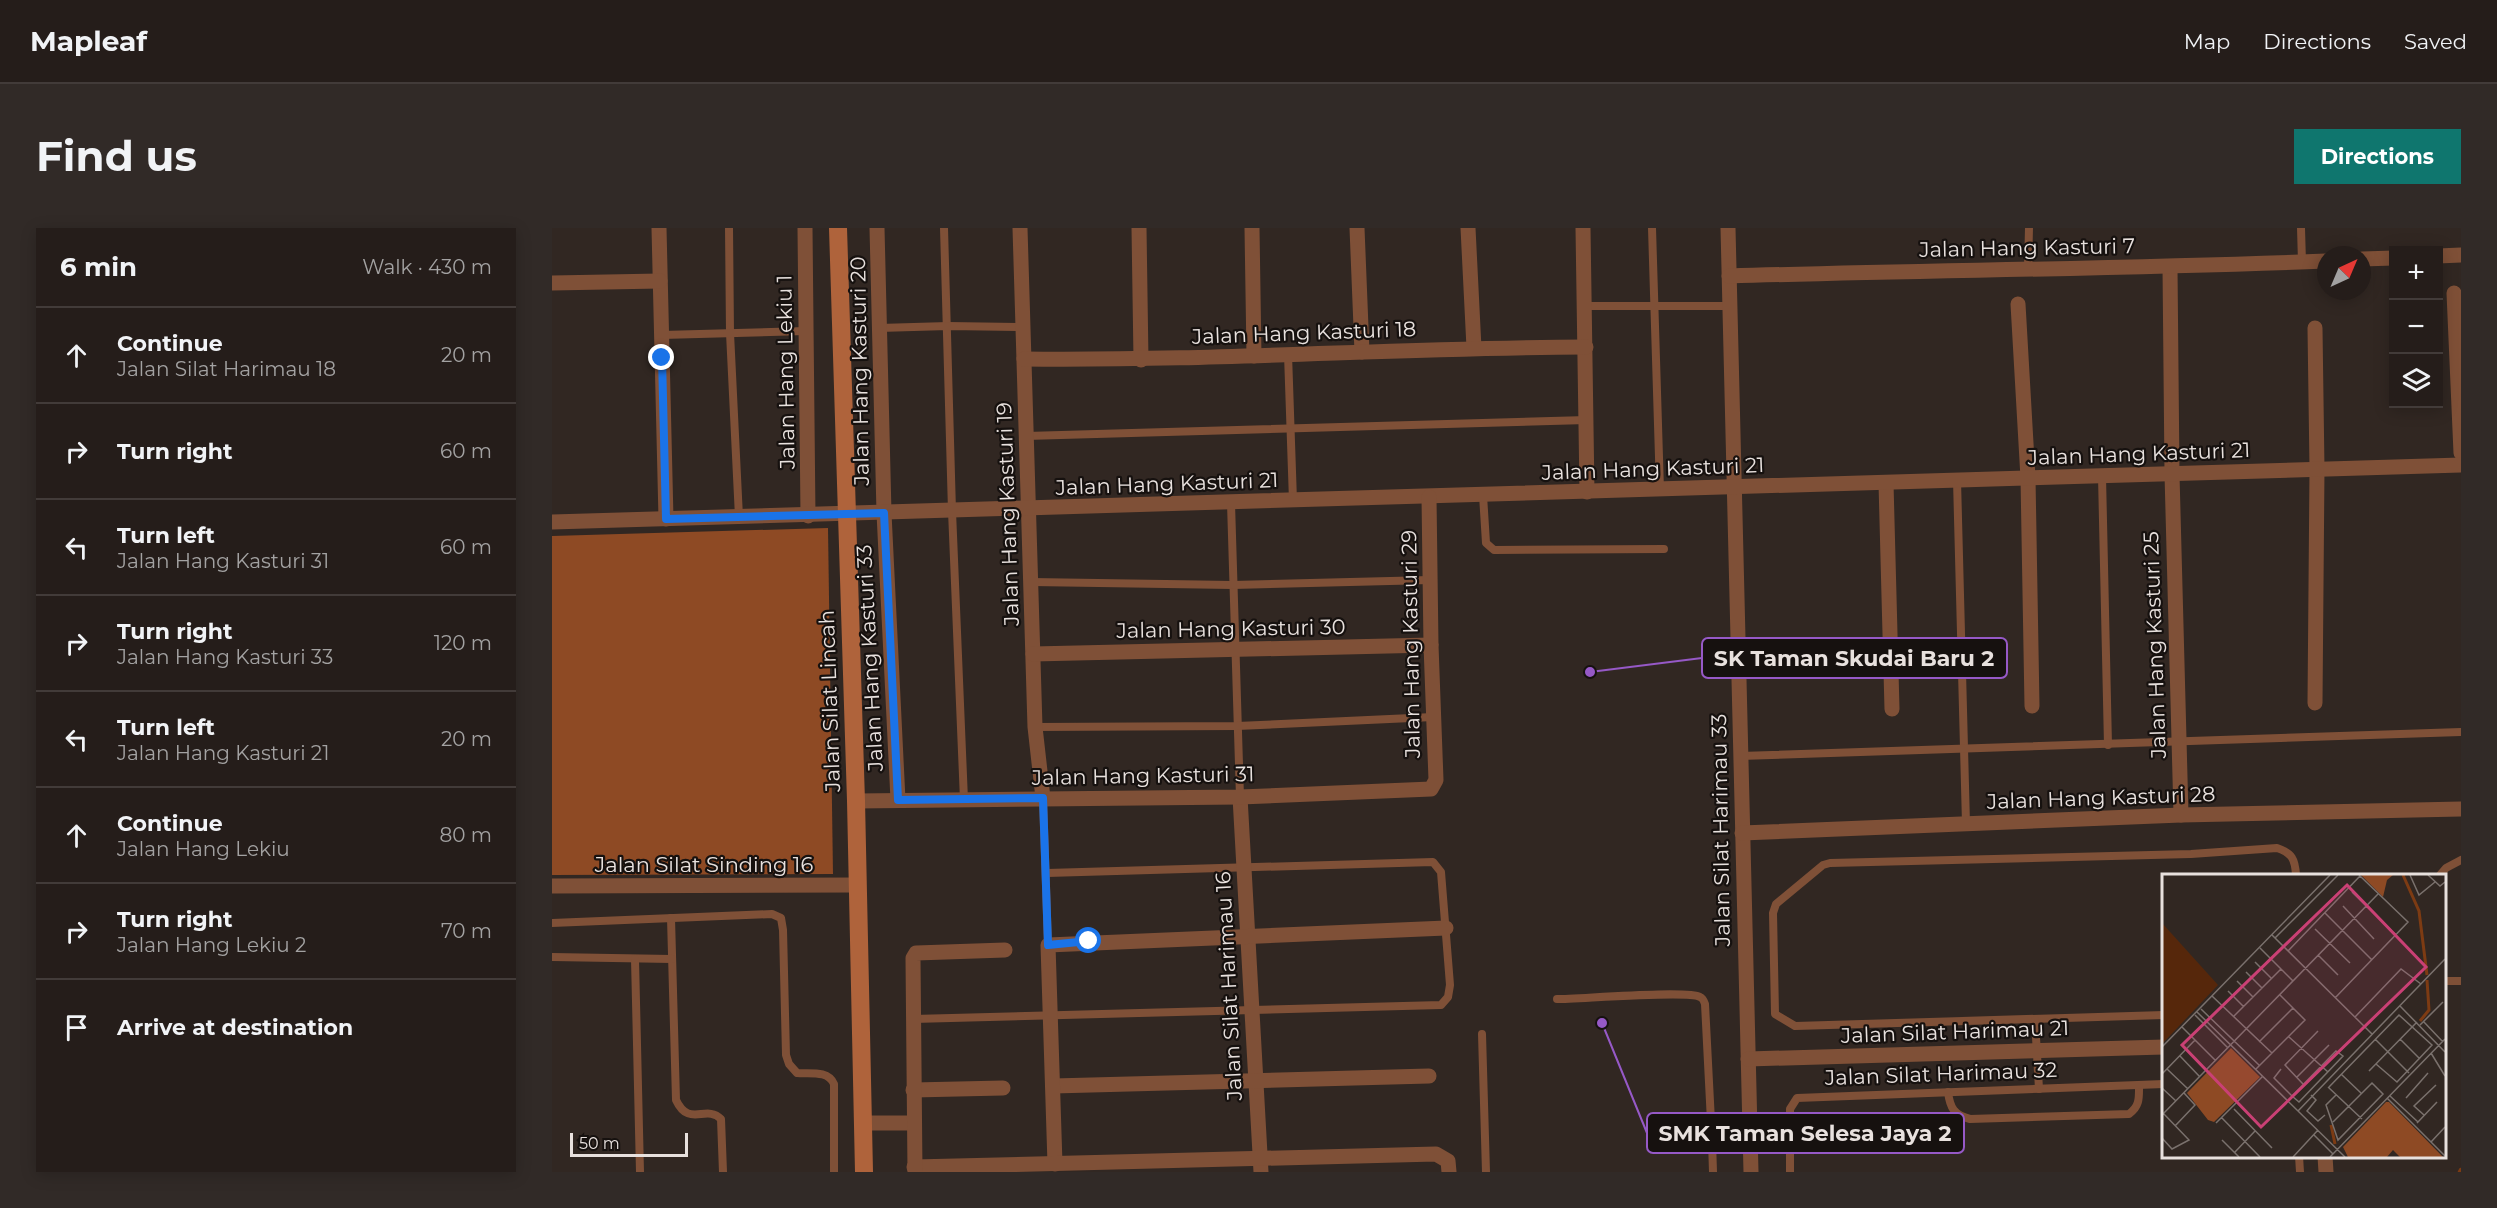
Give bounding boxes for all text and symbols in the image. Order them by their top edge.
text: Mapleaf [30,24,147,58]
text: Map [2184,29,2230,54]
text: Directions [2263,29,2371,54]
text: Saved [2404,29,2467,54]
button: Directions [2294,129,2461,184]
text: Find us [36,130,197,182]
street label: Jalan Hang Kasturi 7 [1918,233,2135,262]
north arrow [2317,246,2371,300]
map controls [2389,246,2443,408]
button: + [2389,246,2443,300]
text: 6 min [60,251,137,283]
text: Walk · 430 m [362,255,492,279]
street label: Jalan Hang Kasturi 20 [845,256,874,487]
street label: Jalan Hang Lekiu 1 [771,275,800,470]
button: − [2389,300,2443,354]
street label: Jalan Hang Kasturi 18 [1190,316,1417,349]
text: Continue [117,330,223,357]
icon: ahead [60,339,93,372]
text: 20 m [441,343,492,367]
route end [648,344,674,370]
button: layers [2389,354,2443,408]
text: Jalan Silat Harimau 18 [117,357,336,381]
street label: Jalan Hang Kasturi 19 [991,402,1024,627]
icon: right [60,435,93,468]
street label: Jalan Hang Kasturi 21 [2026,437,2251,470]
text: Turn right [117,438,232,465]
text: 60 m [440,439,492,463]
street label: Jalan Hang Kasturi 21 [1540,452,1765,485]
street label: Jalan Hang Kasturi 21 [1054,467,1279,500]
text: Turn left [117,522,215,549]
street label: Jalan Hang Kasturi 29 [1396,530,1425,759]
icon: left [60,531,93,564]
street label: Jalan Hang Kasturi 25 [2138,531,2171,760]
text: 60 m [440,535,492,559]
street label: Jalan Hang Kasturi 33 [851,544,888,773]
text: Jalan Hang Kasturi 31 [117,549,329,573]
street label: Jalan Silat Lincah [814,610,845,793]
street label: Jalan Hang Kasturi 30 [1115,614,1346,643]
text: Turn right [117,618,232,645]
icon: right [60,627,93,660]
text: 120 m [434,631,492,655]
callout: SK Taman Skudai Baru 2 [1702,638,2007,678]
text: Jalan Hang Kasturi 33 [117,645,333,669]
text: SK Taman Skudai Baru 2 [1714,645,1994,672]
text: Turn left [117,714,215,741]
street label: Jalan Silat Harimau 33 [1706,714,1735,947]
icon: left [60,723,93,756]
text: 20 m [441,727,492,751]
text: Jalan Hang Kasturi 21 [117,741,329,765]
street label: Jalan Hang Kasturi 31 [1030,761,1255,790]
street label: Jalan Hang Kasturi 28 [1985,781,2216,814]
text: Continue [117,810,223,837]
icon: ahead [60,819,93,852]
text: 80 m [440,823,492,847]
text: Jalan Hang Lekiu [117,837,290,861]
street label: Jalan Silat Sinding 16 [594,852,813,877]
street label: Jalan Silat Harimau 16 [1210,871,1247,1102]
inset map [2162,874,2446,1157]
text: Turn right [117,906,232,933]
icon: right [60,915,93,948]
text: 70 m [441,919,492,943]
route start [1075,927,1101,953]
text: Jalan Hang Lekiu 2 [117,933,306,957]
icon: arrive [60,1011,93,1044]
text: Arrive at destination [117,1014,353,1041]
street label: Jalan Silat Harimau 21 [1839,1015,2070,1048]
street label: Jalan Silat Harimau 32 [1823,1057,2058,1090]
callout: SMK Taman Selesa Jaya 2 [1647,1113,1964,1153]
text: SMK Taman Selesa Jaya 2 [1659,1120,1951,1147]
scale bar [570,1130,688,1158]
text: 50 m [579,1134,620,1153]

